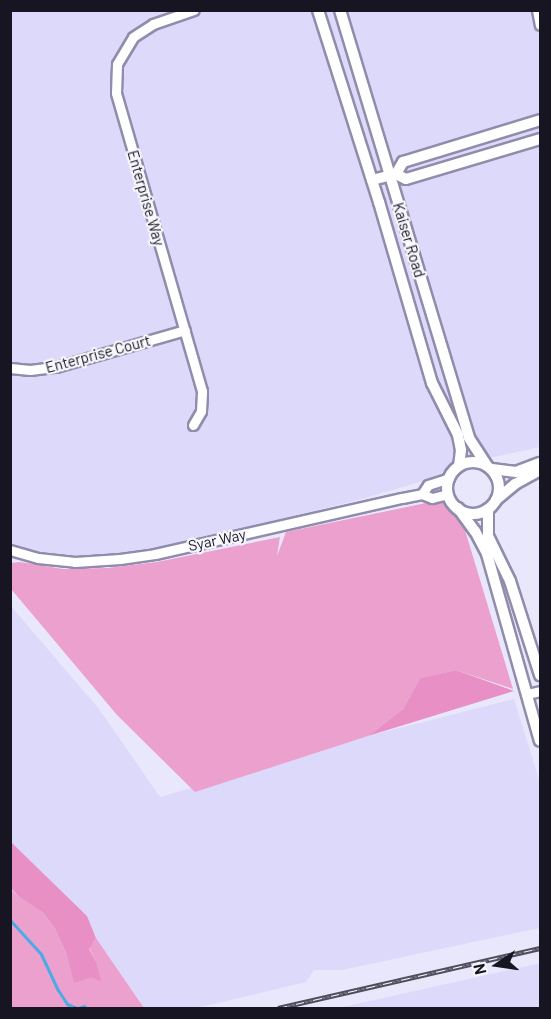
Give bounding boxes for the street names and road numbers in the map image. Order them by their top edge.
street label: Enterprise Way [124,148,168,248]
street label: Kaiser Road [389,200,429,280]
street label: Enterprise Court [43,331,153,377]
street label: Syar Way [186,525,248,555]

